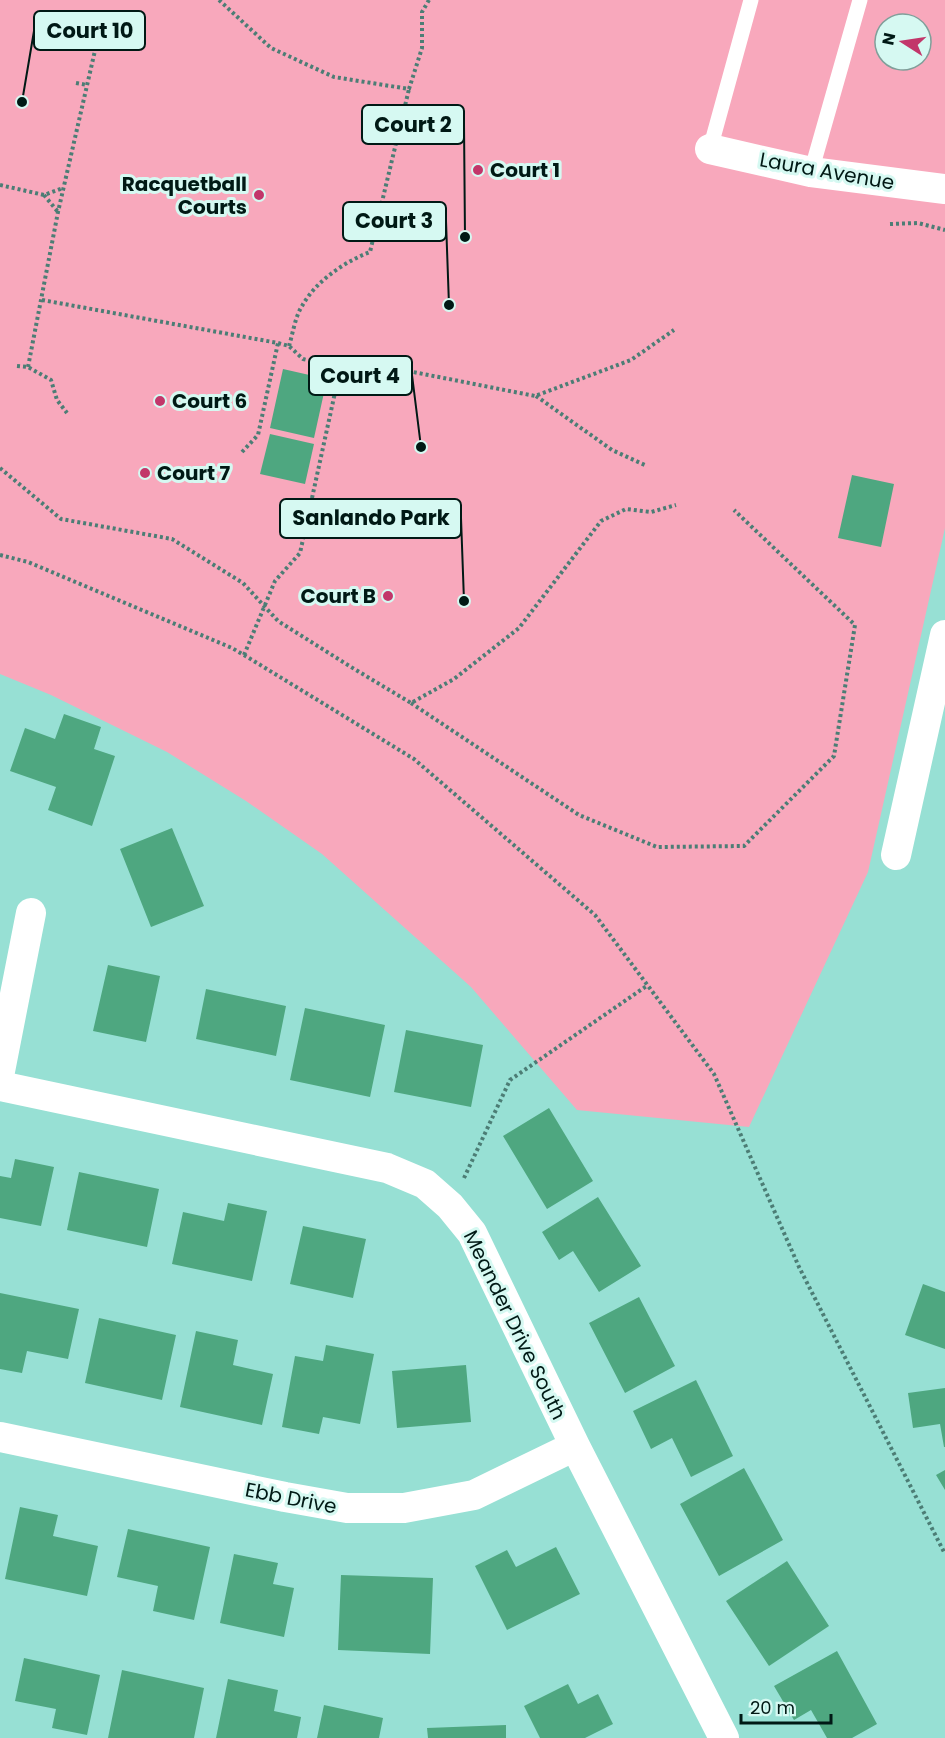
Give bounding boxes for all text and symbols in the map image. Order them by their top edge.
callout: Court 10 [34,11,145,50]
north arrow [873,12,933,72]
text: Court 10 [46,16,134,45]
text: N [876,31,901,47]
callout: Court 2 [362,105,464,144]
text: Court 2 [374,110,452,139]
street label: Laura Avenue [757,145,897,197]
place label: Court 1 [490,156,560,184]
marker: Court 1 [471,163,485,177]
place label: Racquetball Courts [122,170,247,221]
marker: Racquetball Courts [252,188,266,202]
callout: Court 3 [343,202,446,241]
text: Court 3 [355,206,433,235]
callout: Court 4 [309,356,412,395]
text: Court 4 [320,361,400,390]
place label: Court 6 [172,387,247,415]
marker: Court 6 [153,394,167,408]
place label: Court 7 [157,459,230,487]
marker: Court 7 [138,466,152,480]
callout: Sanlando Park [280,499,461,538]
text: Sanlando Park [292,503,450,532]
place label: Court B [300,582,376,610]
marker: Court B [381,589,395,603]
street label: Meander Drive South [457,1226,573,1424]
street label: Ebb Drive [243,1475,339,1521]
scale bar [741,1687,831,1725]
text: 20 m [750,1695,795,1720]

